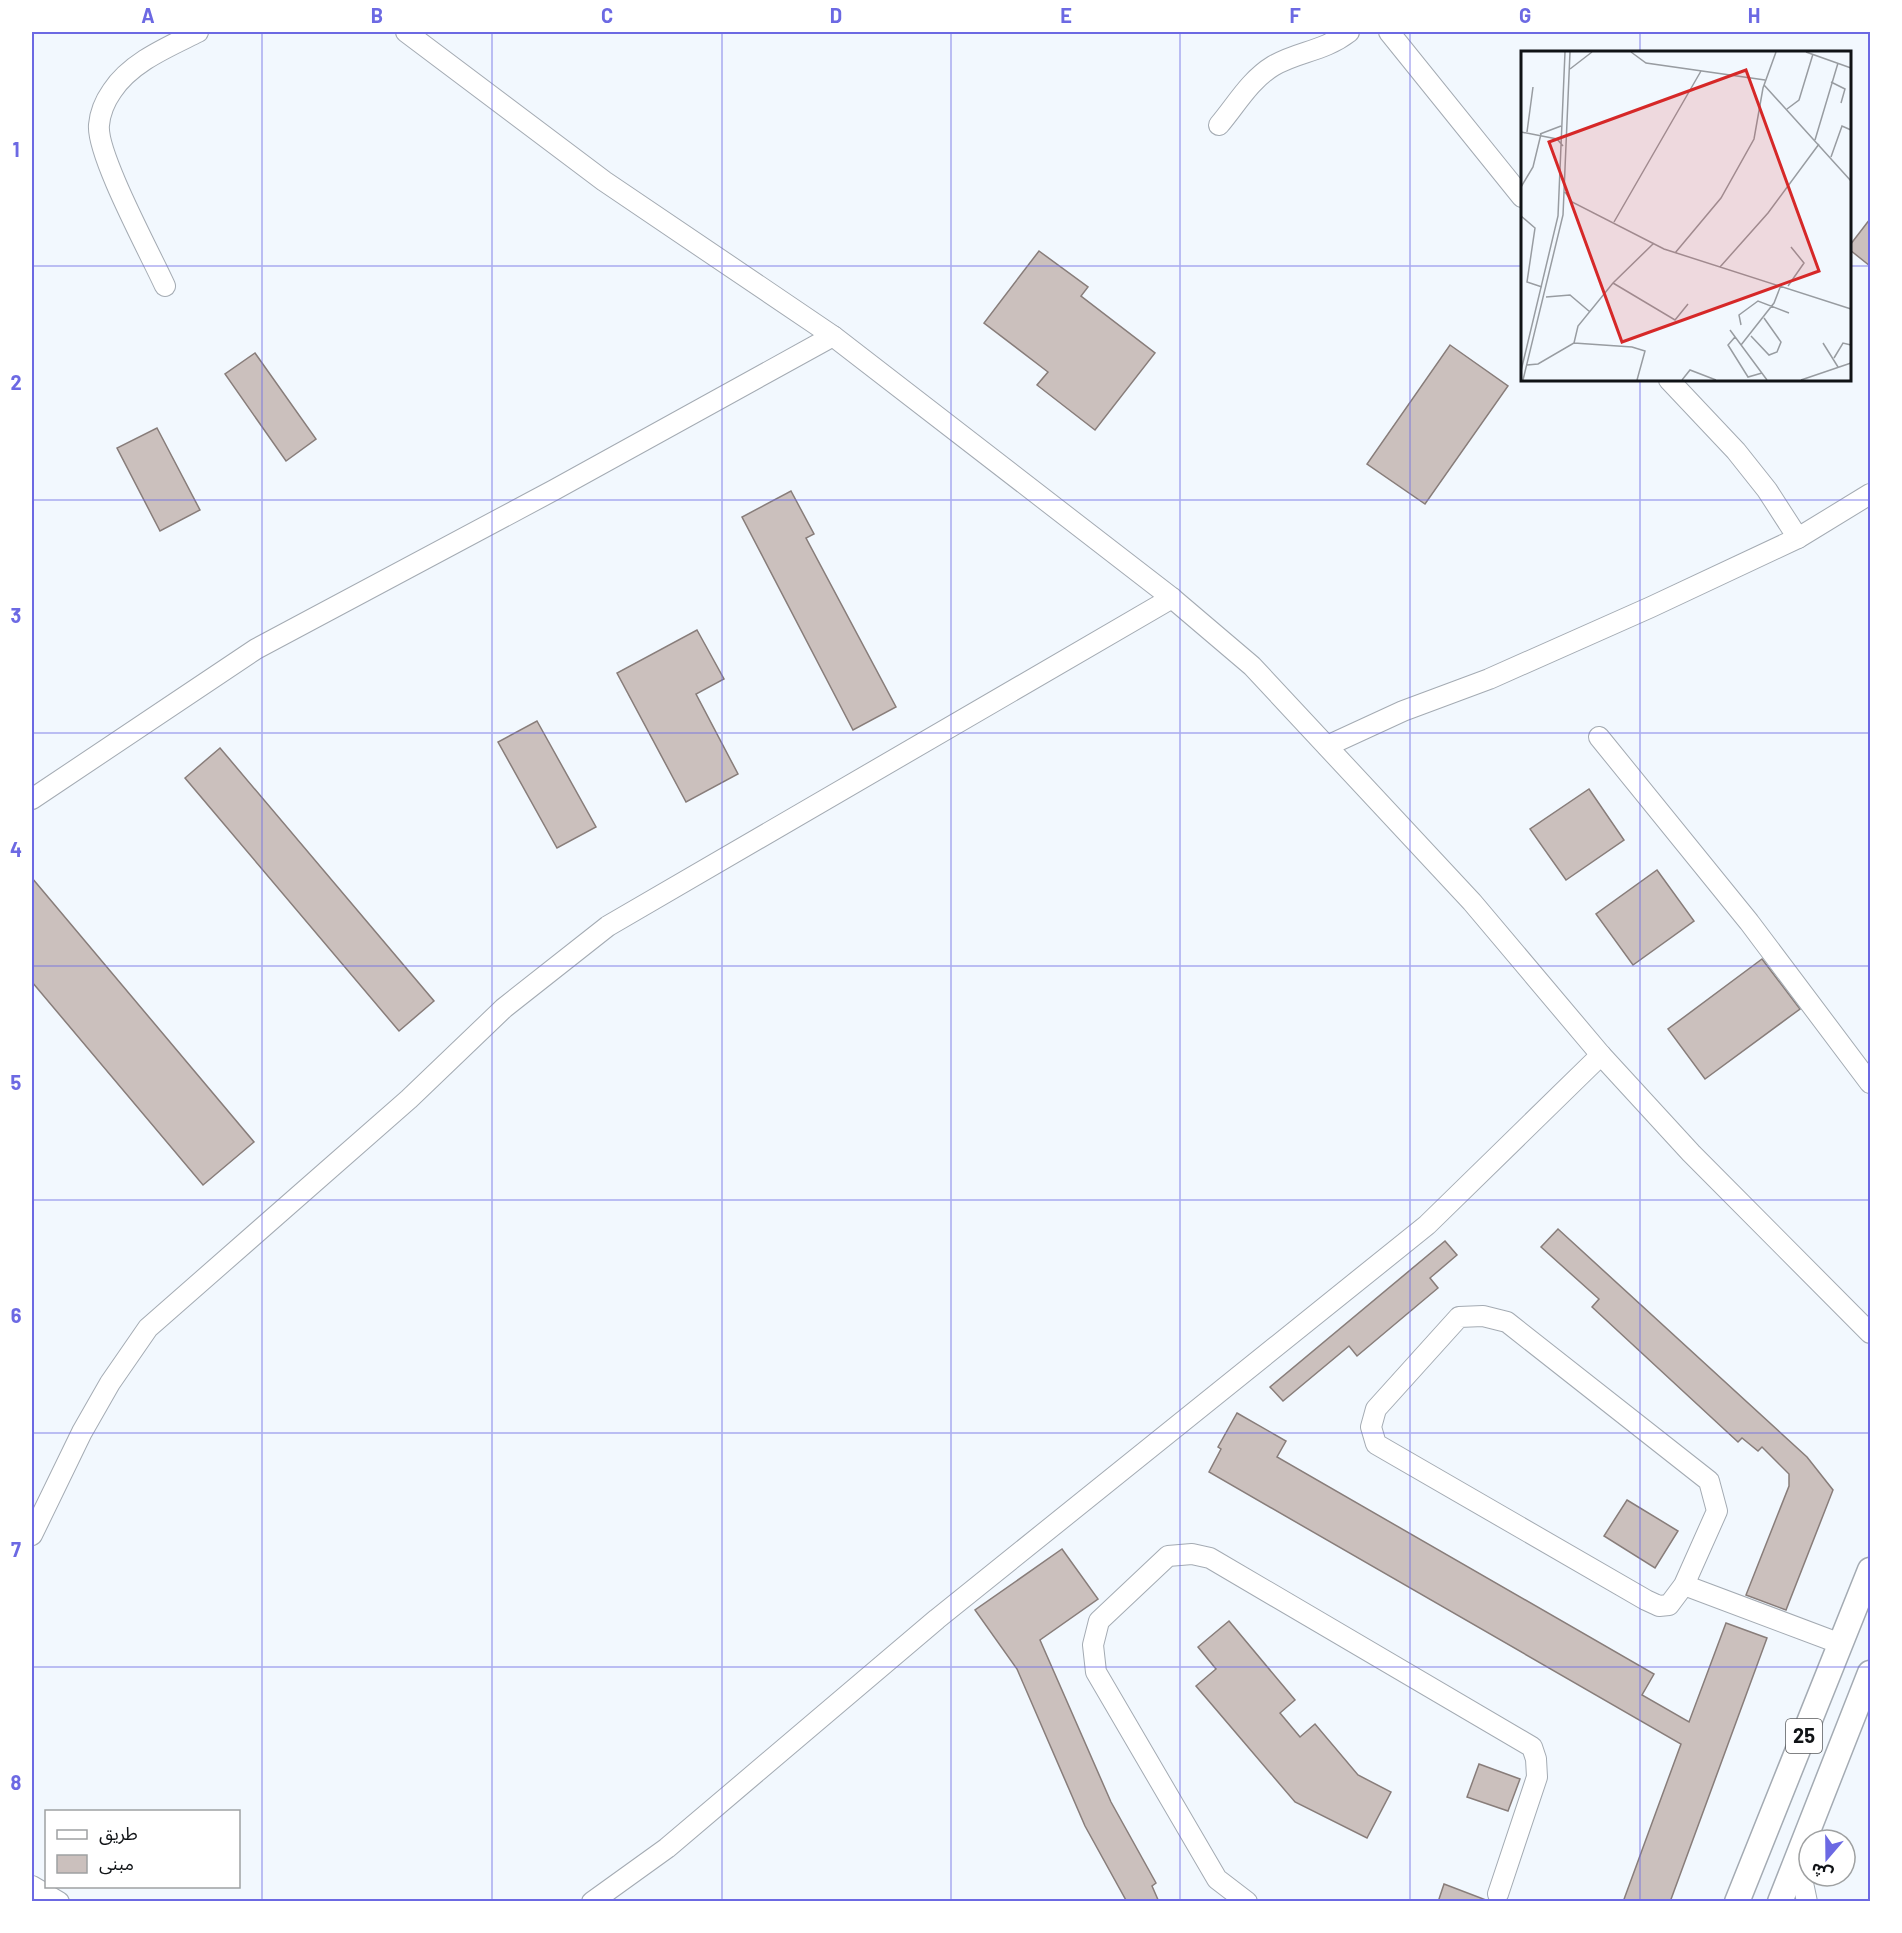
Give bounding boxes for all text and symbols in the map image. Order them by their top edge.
text: A [141,3,155,27]
text: B [371,3,383,27]
text: C [601,3,613,27]
text: D [830,3,842,27]
text: E [1060,3,1072,27]
text: F [1289,3,1301,27]
text: G [1519,3,1531,27]
text: H [1748,3,1760,27]
inset map [1521,51,1851,381]
text: 1 [12,137,20,161]
text: 2 [10,370,22,394]
text: 3 [11,603,21,627]
text: 4 [10,837,22,861]
text: 5 [11,1070,22,1094]
text: 6 [11,1303,22,1327]
text: 7 [11,1537,21,1561]
road number: 25 [1786,1719,1822,1753]
text: 8 [11,1770,22,1794]
legend [45,1810,240,1888]
text: طريق [99,1822,138,1845]
north arrow [1797,1828,1857,1888]
text: مبنى [99,1852,134,1875]
text: ش [1808,1859,1836,1885]

